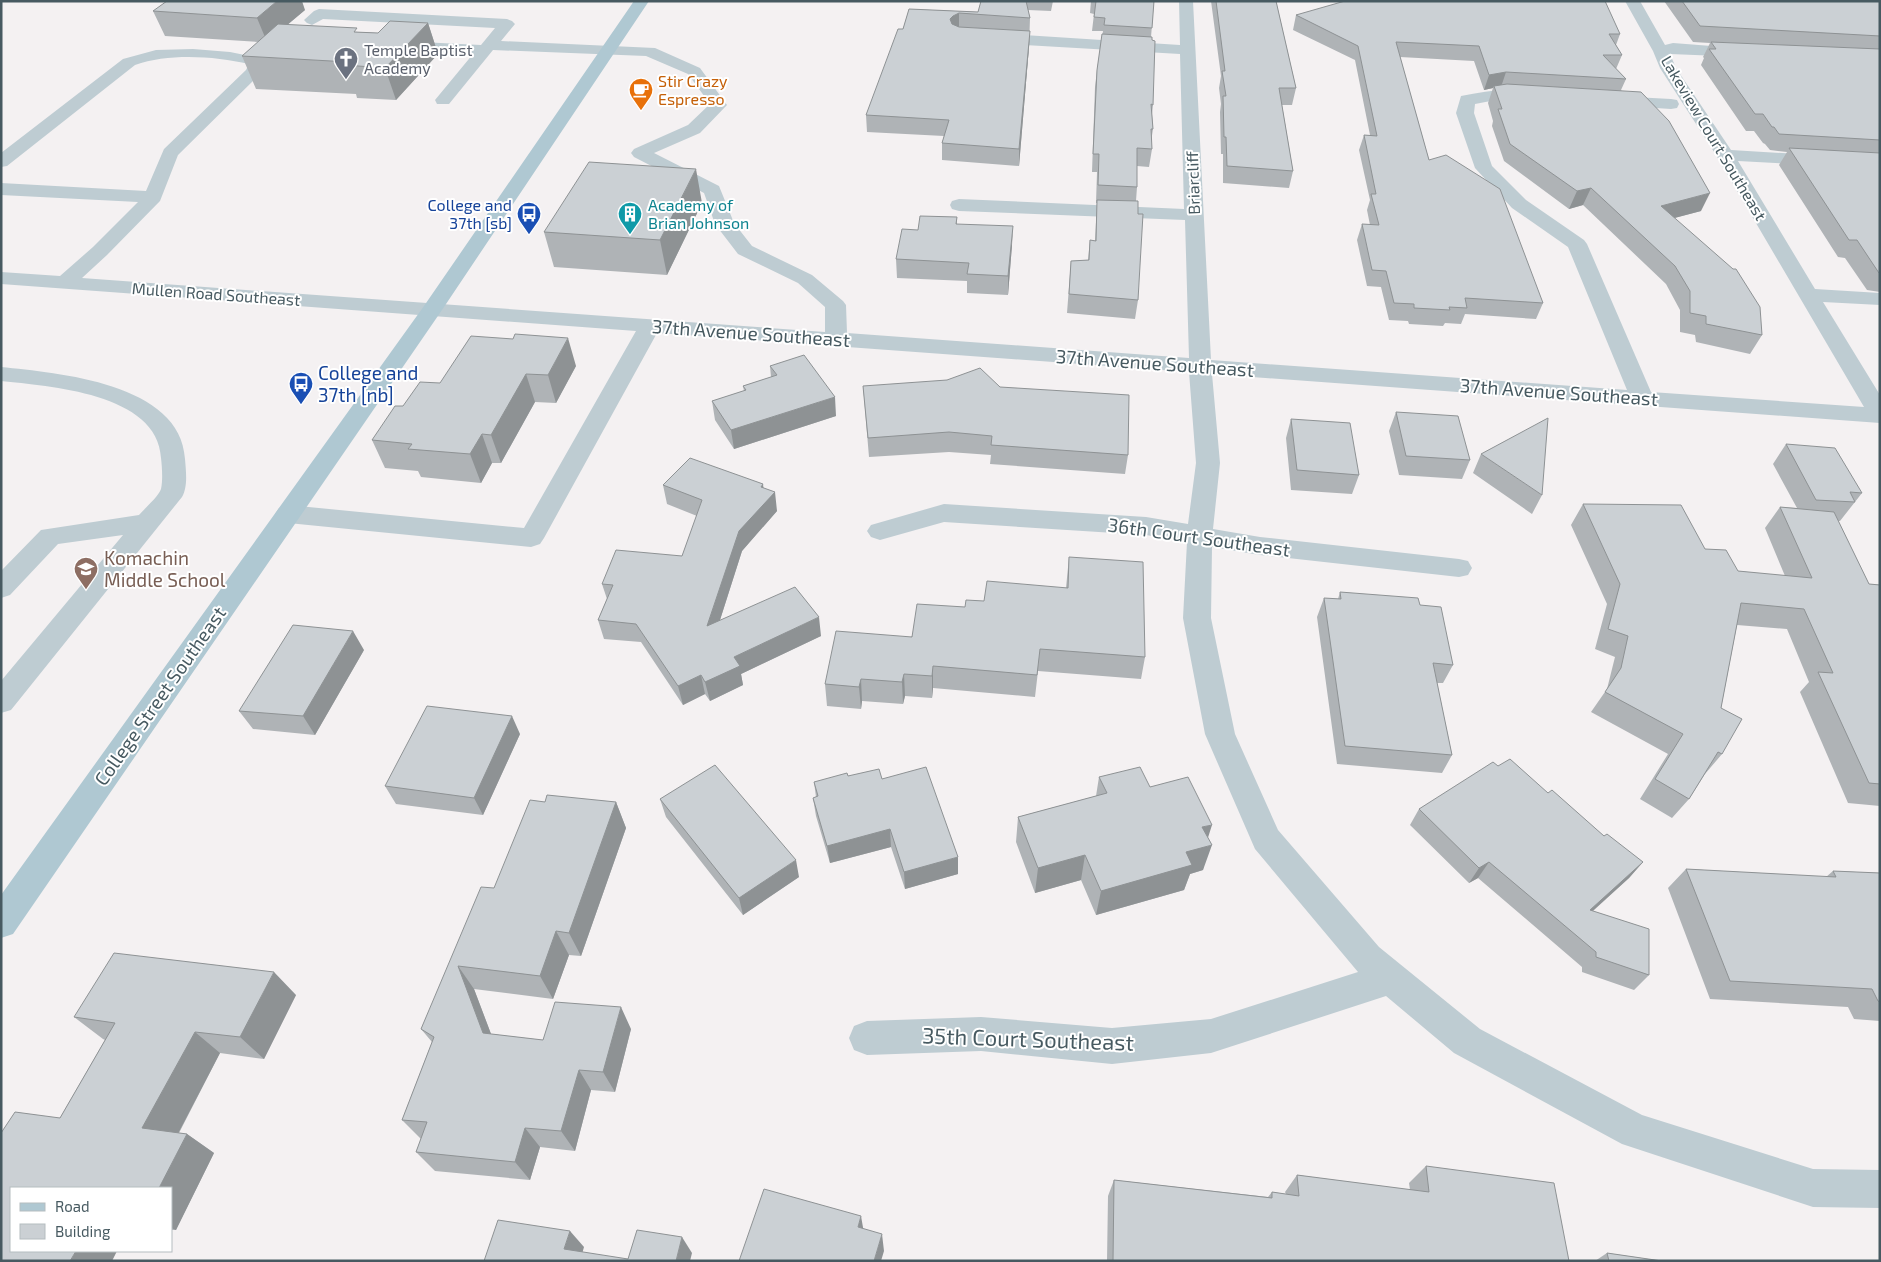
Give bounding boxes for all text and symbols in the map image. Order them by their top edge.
place label: Temple Baptist Academy [364,40,473,77]
church icon: Temple Baptist Academy [333,46,359,80]
street label: Lakeview Court Southeast [1658,52,1771,223]
place label: Stir Crazy Espresso [658,71,728,108]
cafe icon: Stir Crazy Espresso [628,77,654,111]
street label: Briarcliff [1182,150,1203,215]
place label: College and 37th [sb] [427,195,512,232]
place label: Academy of Brian Johnson [648,195,749,232]
bus stop icon: College and 37th [sb] [516,201,542,235]
building icon: Academy of Brian Johnson [617,201,643,235]
street label: Mullen Road Southeast [131,278,301,309]
street label: 37th Avenue Southeast [651,314,851,351]
street label: 37th Avenue Southeast [1055,344,1255,381]
place label: College and 37th [nb] [318,361,418,406]
bus stop icon: College and 37th [nb] [288,371,314,405]
street label: 37th Avenue Southeast [1459,373,1659,410]
street label: 36th Court Southeast [1107,512,1292,561]
place label: Komachin Middle School [104,546,226,591]
school or university icon: Komachin Middle School [73,556,99,590]
street label: College Street Southeast [89,602,230,790]
street label: 35th Court Southeast [922,1021,1134,1055]
legend [10,1187,172,1252]
text: Road [55,1197,90,1215]
text: Building [55,1222,111,1240]

